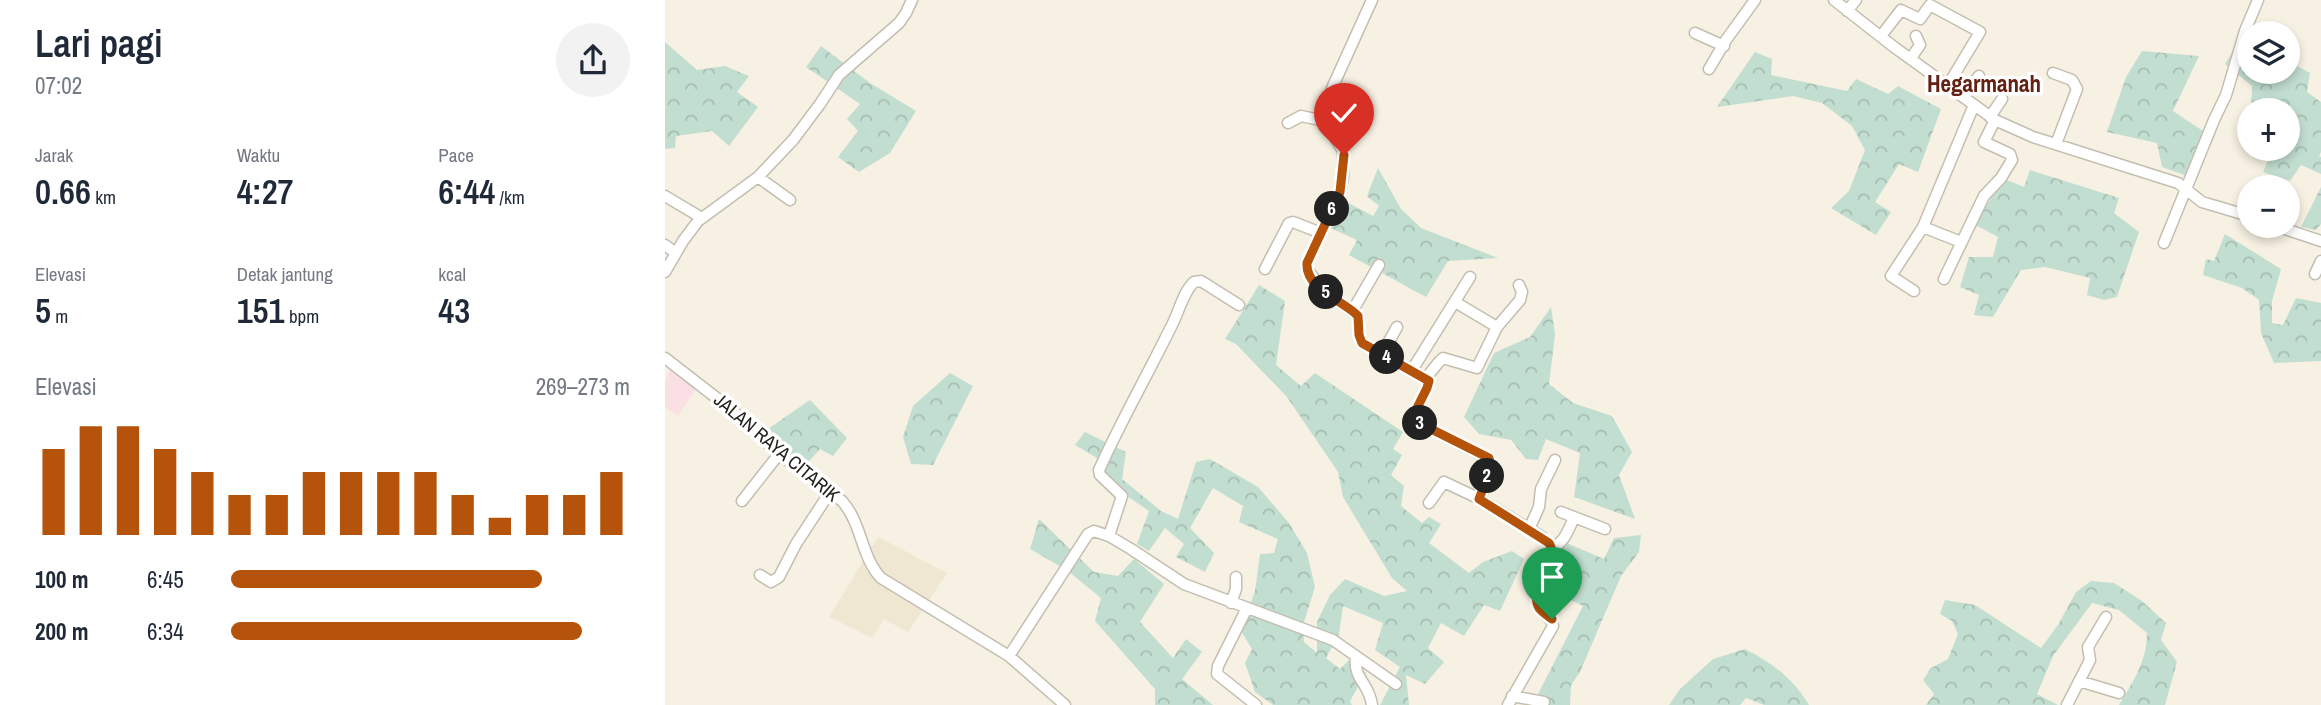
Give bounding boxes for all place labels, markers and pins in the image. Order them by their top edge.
pin [1314,83,1374,155]
pin: 6 [1315,192,1349,227]
pin: 5 [1309,274,1343,310]
pin: 4 [1369,340,1405,374]
pin: 3 [1403,406,1437,440]
pin: 2 [1469,458,1505,494]
pin [1522,547,1582,619]

